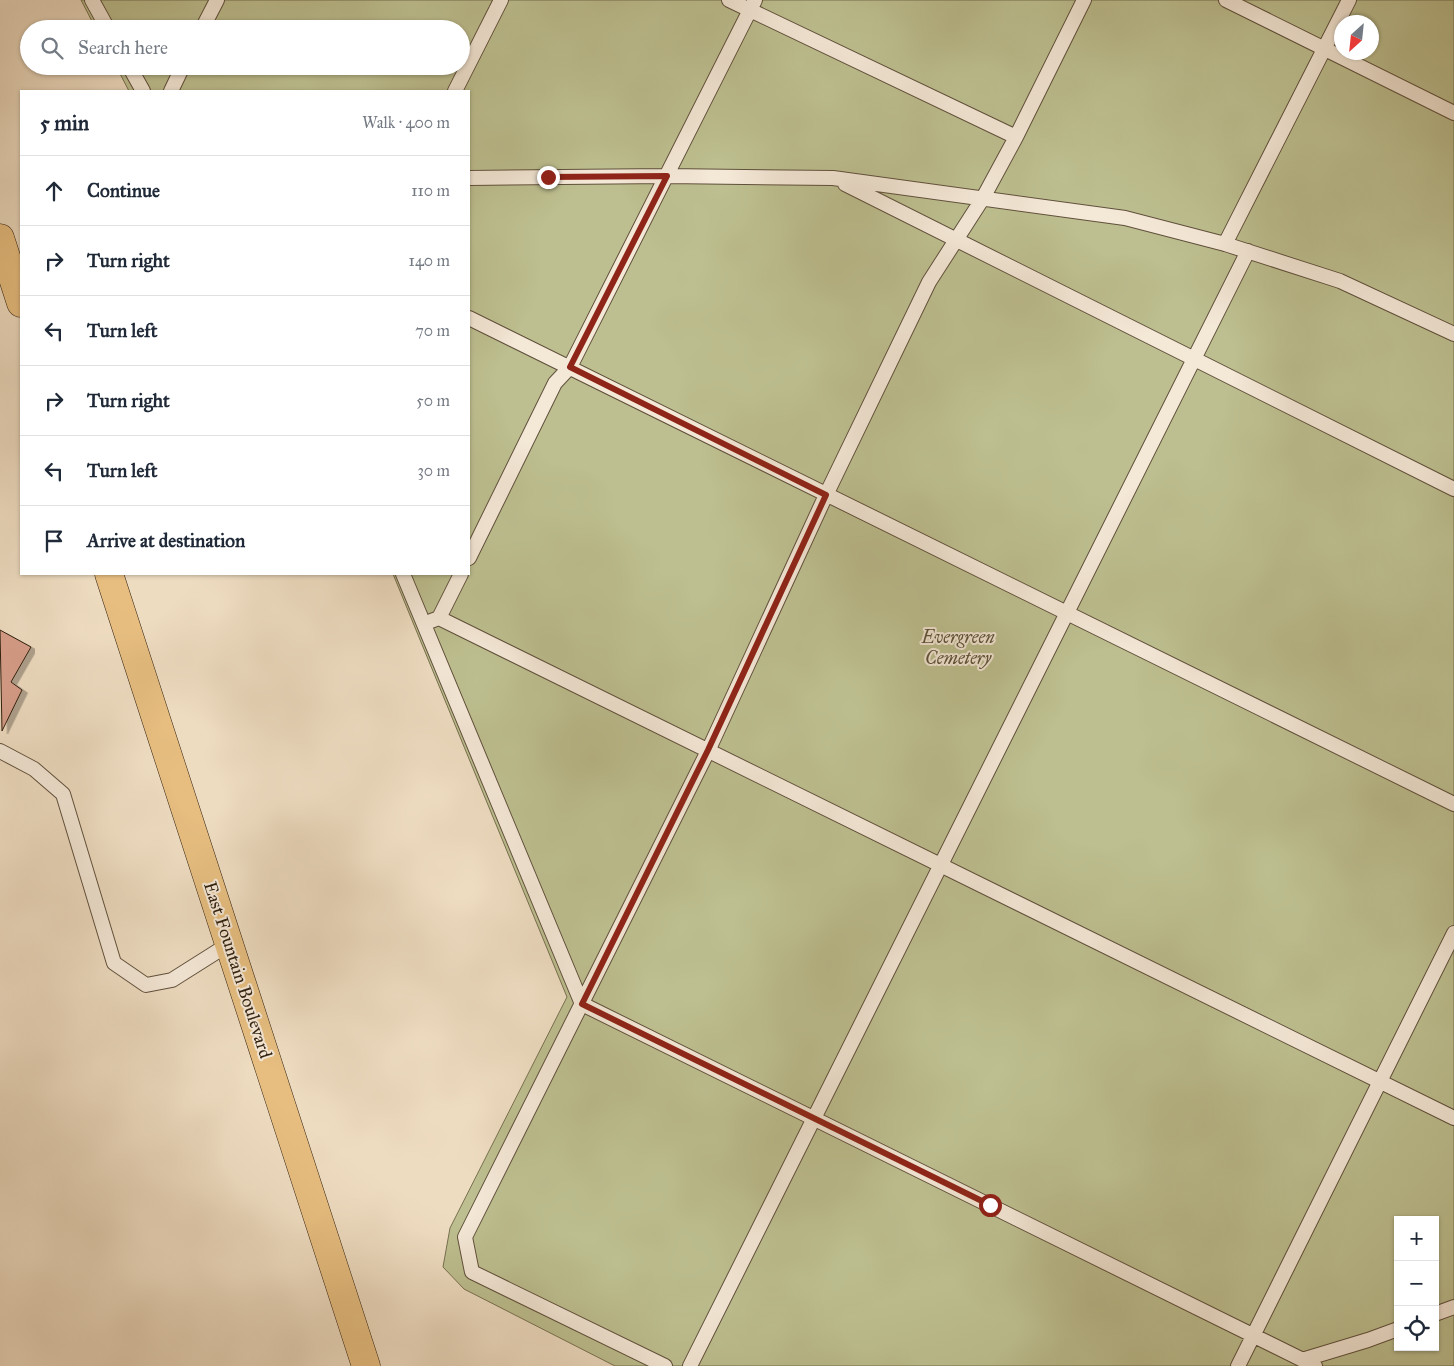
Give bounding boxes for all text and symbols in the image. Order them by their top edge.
north arrow [1334,15,1379,60]
search box [20,20,470,75]
icon: search [38,34,66,62]
text: Search here [78,36,168,59]
text: 5 min [40,110,89,136]
text: Walk · 400 m [362,113,450,132]
route end [537,166,560,189]
icon: ahead [40,177,68,205]
text: Continue [87,179,160,202]
text: 110 m [411,181,450,200]
icon: right [40,247,68,275]
text: Turn right [87,249,170,272]
text: 140 m [409,251,450,270]
icon: left [40,317,68,345]
text: Turn left [87,319,157,342]
text: 70 m [415,321,450,340]
icon: right [40,387,68,415]
text: Turn right [87,389,170,412]
text: 50 m [416,391,450,410]
icon: left [40,457,68,485]
text: Turn left [87,459,157,482]
text: 30 m [417,461,450,480]
icon: arrive [40,527,68,555]
text: Arrive at destination [87,529,245,552]
park label: Evergreen Cemetery [920,626,995,669]
street label: East Fountain Boulevard [199,879,277,1061]
route start [979,1194,1002,1217]
map controls [1394,1216,1439,1351]
button: + [1394,1216,1439,1261]
button: − [1394,1261,1439,1306]
button: locate [1394,1306,1439,1351]

